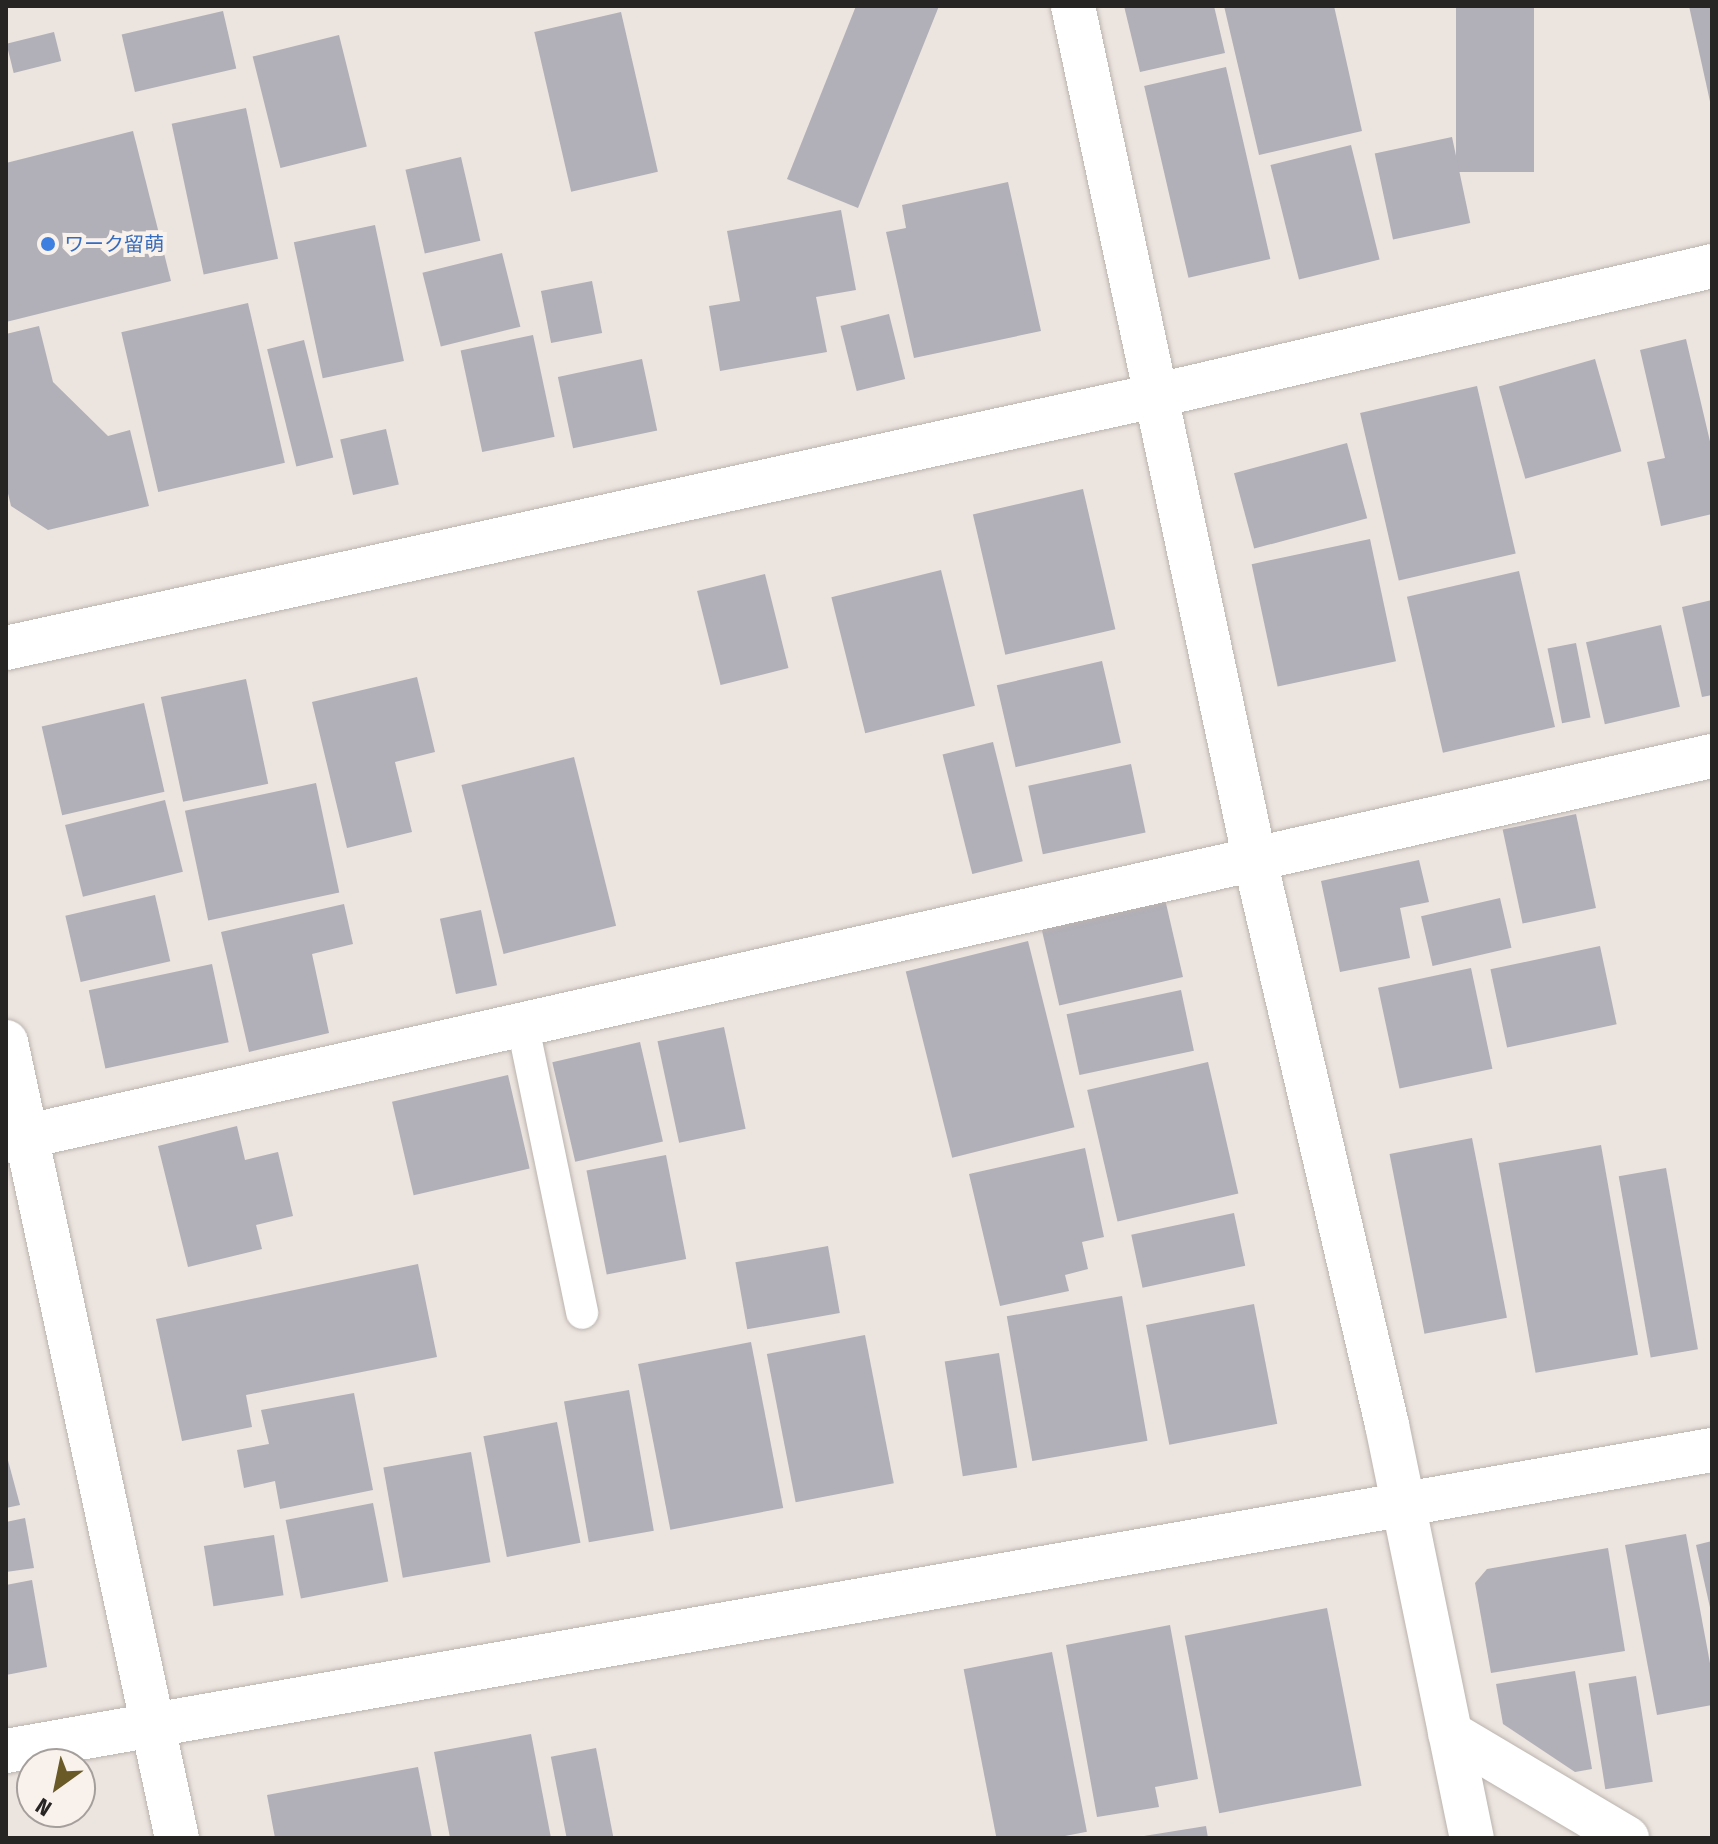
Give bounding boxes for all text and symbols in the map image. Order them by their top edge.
place label: ワーク留萌 [64,232,164,256]
marker: ワーク留萌 [39,235,57,253]
north arrow [16,1748,96,1828]
text: N [31,1792,57,1822]

